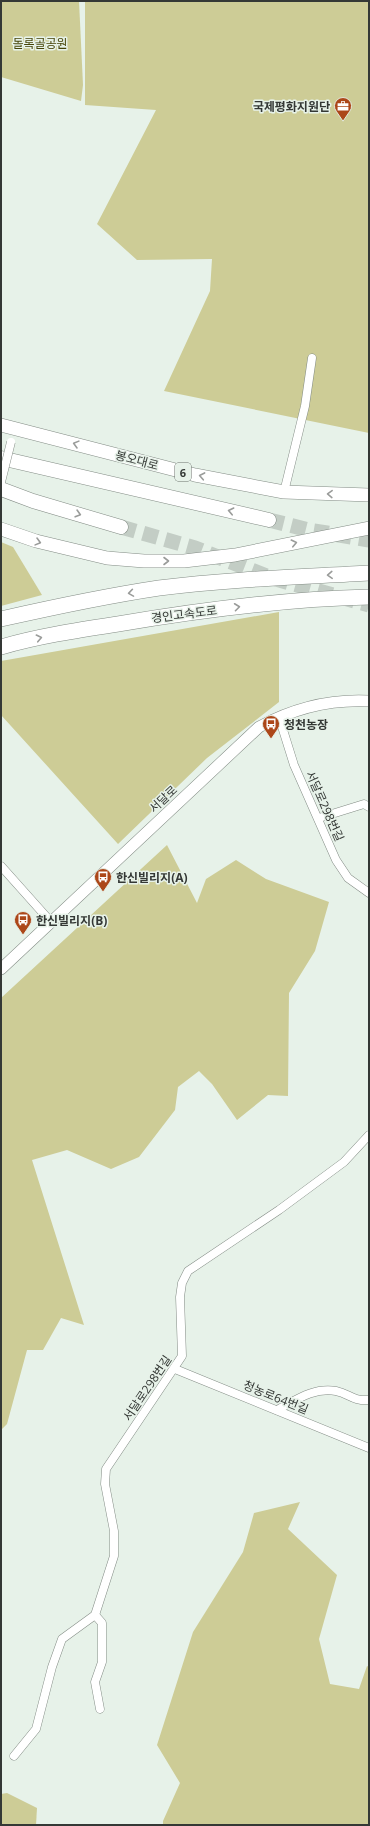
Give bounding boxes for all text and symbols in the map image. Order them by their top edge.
park label: 돌록골공원 [12,35,68,52]
office icon: 국제평화지원단 [333,96,353,121]
place label: 국제평화지원단 [253,98,330,115]
one-way arrow [72,440,79,449]
street label: 봉오대로 [113,446,161,474]
road number: 6 [175,463,191,481]
one-way arrow [198,472,205,481]
one-way arrow [327,489,333,498]
one-way arrow [228,508,234,516]
one-way arrow [74,509,81,518]
one-way arrow [35,537,41,545]
one-way arrow [291,540,298,548]
one-way arrow [163,557,169,565]
one-way arrow [327,571,333,579]
one-way arrow [128,588,134,597]
street label: 경인고속도로 [150,602,218,626]
one-way arrow [233,603,240,612]
one-way arrow [36,635,42,643]
bus stop icon: 청천농장 [261,714,281,739]
place label: 청천농장 [284,716,328,733]
street label: 서달로298번길 [302,768,348,844]
street label: 서달로 [145,781,181,817]
bus stop icon: 한신빌리지(A) [93,867,113,892]
place label: 한신빌리지(A) [116,869,188,886]
bus stop icon: 한신빌리지(B) [13,910,33,935]
place label: 한신빌리지(B) [36,912,107,929]
street label: 서달로298번길 [119,1352,175,1424]
street label: 청농로64번길 [241,1376,311,1418]

